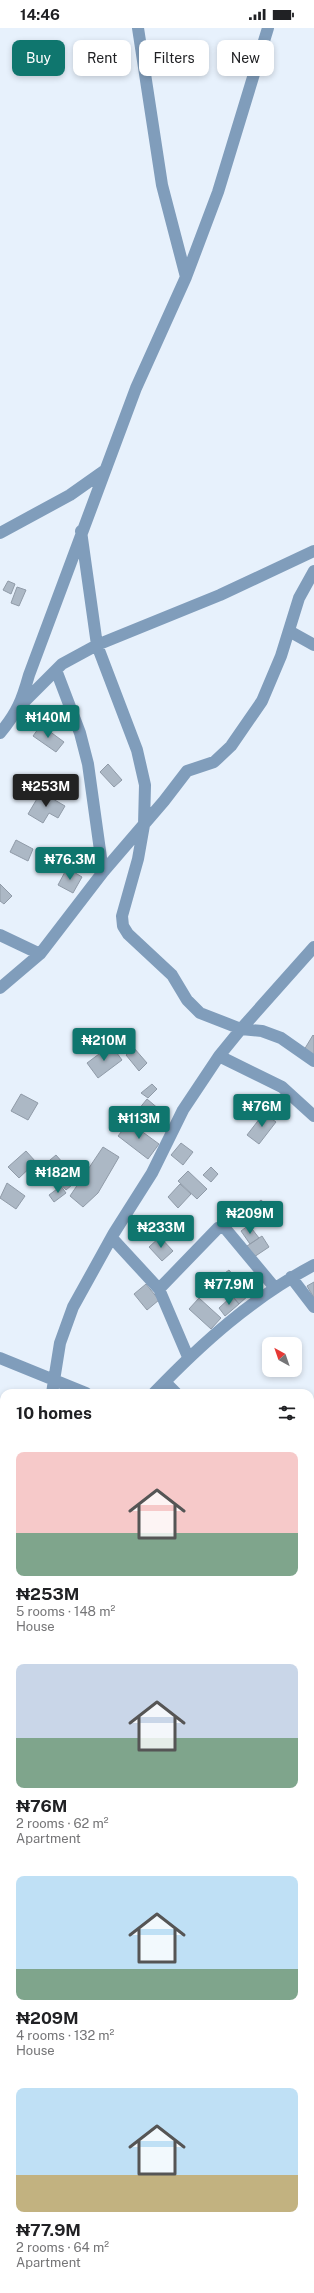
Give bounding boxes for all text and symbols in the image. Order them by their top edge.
text: 14:46 [20,6,60,23]
chip: Buy [12,40,65,76]
chip: Rent [73,40,131,76]
chip: Filters [139,40,209,76]
chip: New [217,40,274,76]
pin: ₦140M [20,705,76,739]
text: ₦140M [25,710,71,725]
pin: ₦253M [18,774,74,808]
text: ₦253M [22,779,70,794]
pin: ₦76.3M [37,847,103,881]
text: ₦76.3M [44,852,96,867]
pin: ₦210M [76,1028,132,1062]
text: ₦210M [82,1033,126,1048]
pin: ₦76M [238,1094,286,1128]
text: ₦76M [242,1099,282,1114]
pin: ₦113M [111,1106,167,1140]
text: ₦113M [118,1111,160,1126]
pin: ₦182M [30,1160,86,1194]
text: ₦182M [35,1165,81,1180]
pin: ₦209M [222,1201,278,1235]
text: ₦209M [226,1206,274,1221]
pin: ₦233M [133,1215,189,1249]
text: ₦233M [137,1220,185,1235]
pin: ₦77.9M [196,1272,262,1306]
text: ₦77.9M [204,1277,254,1292]
north arrow [262,1337,302,1377]
map controls [262,1337,302,1377]
icon: filters [276,1402,298,1424]
text: 10 homes [16,1403,92,1423]
icon: home [121,1478,193,1550]
text: ₦253M [16,1584,79,1604]
text: 5 rooms · 148 m² [16,1604,115,1619]
text: House [16,1619,55,1634]
icon: home [121,1690,193,1762]
text: ₦76M [16,1796,67,1816]
text: 2 rooms · 62 m² [16,1816,109,1831]
text: Apartment [16,1831,81,1846]
icon: home [121,1902,193,1974]
text: ₦209M [16,2008,79,2028]
text: 4 rooms · 132 m² [16,2028,114,2043]
text: House [16,2043,55,2058]
icon: home [121,2114,193,2186]
text: ₦77.9M [16,2220,81,2240]
text: 2 rooms · 64 m² [16,2240,109,2255]
text: Apartment [16,2255,81,2270]

